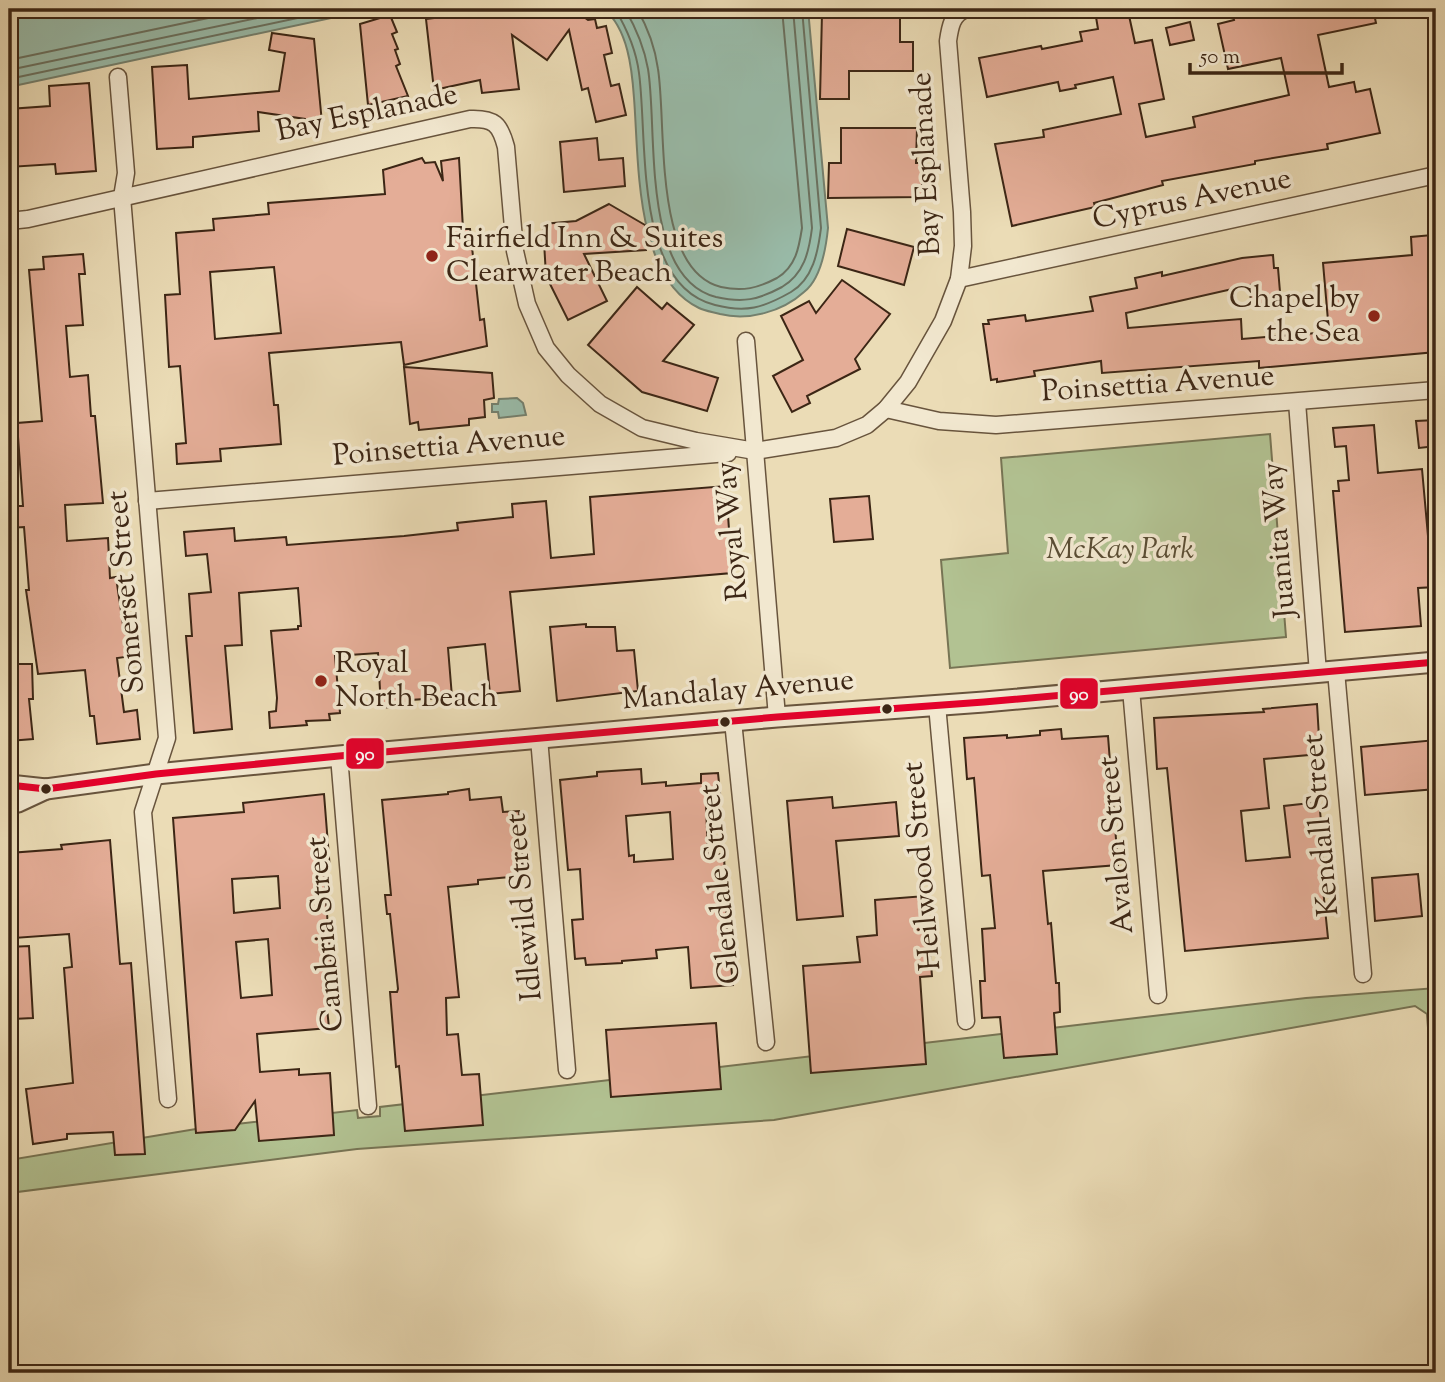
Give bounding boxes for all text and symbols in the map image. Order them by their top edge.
scale bar [1190,32,1342,76]
text: 50 m [1199,43,1240,73]
street label: Bay Esplanade [901,71,953,257]
street label: Bay Esplanade [273,74,461,154]
street label: Cyprus Avenue [1089,158,1295,242]
place label: Fairfield Inn & Suites Clearwater Beach [446,218,723,295]
marker: Fairfield Inn & Suites Clearwater Beach [424,248,440,264]
place label: Chapel by the Sea [1229,278,1360,355]
marker: Chapel by the Sea [1366,308,1382,324]
street label: Poinsettia Avenue [1040,355,1276,415]
street label: Poinsettia Avenue [331,415,567,479]
street label: Royal Way [705,460,761,602]
street label: Juanita Way [1252,460,1308,622]
street label: Somerset Street [97,489,157,695]
park label: McKay Park [1046,529,1194,572]
place label: Royal North Beach [335,643,498,720]
street label: Mandalay Avenue [620,659,856,723]
marker: Royal North Beach [313,673,329,689]
line badge: 90 [1059,677,1099,710]
text: 90 [1069,682,1089,709]
unlabelled marker [880,702,894,716]
unlabelled marker [718,715,732,729]
street label: Kendall Street [1293,732,1351,918]
line badge: 90 [345,737,385,770]
text: 90 [355,742,375,769]
street label: Avalon Street [1088,754,1146,936]
street label: Heilwood Street [892,760,954,972]
unlabelled marker [39,782,53,796]
street label: Glendale Street [689,782,753,986]
street label: Idlewild Street [495,811,555,1003]
street label: Cambria Street [296,835,356,1033]

